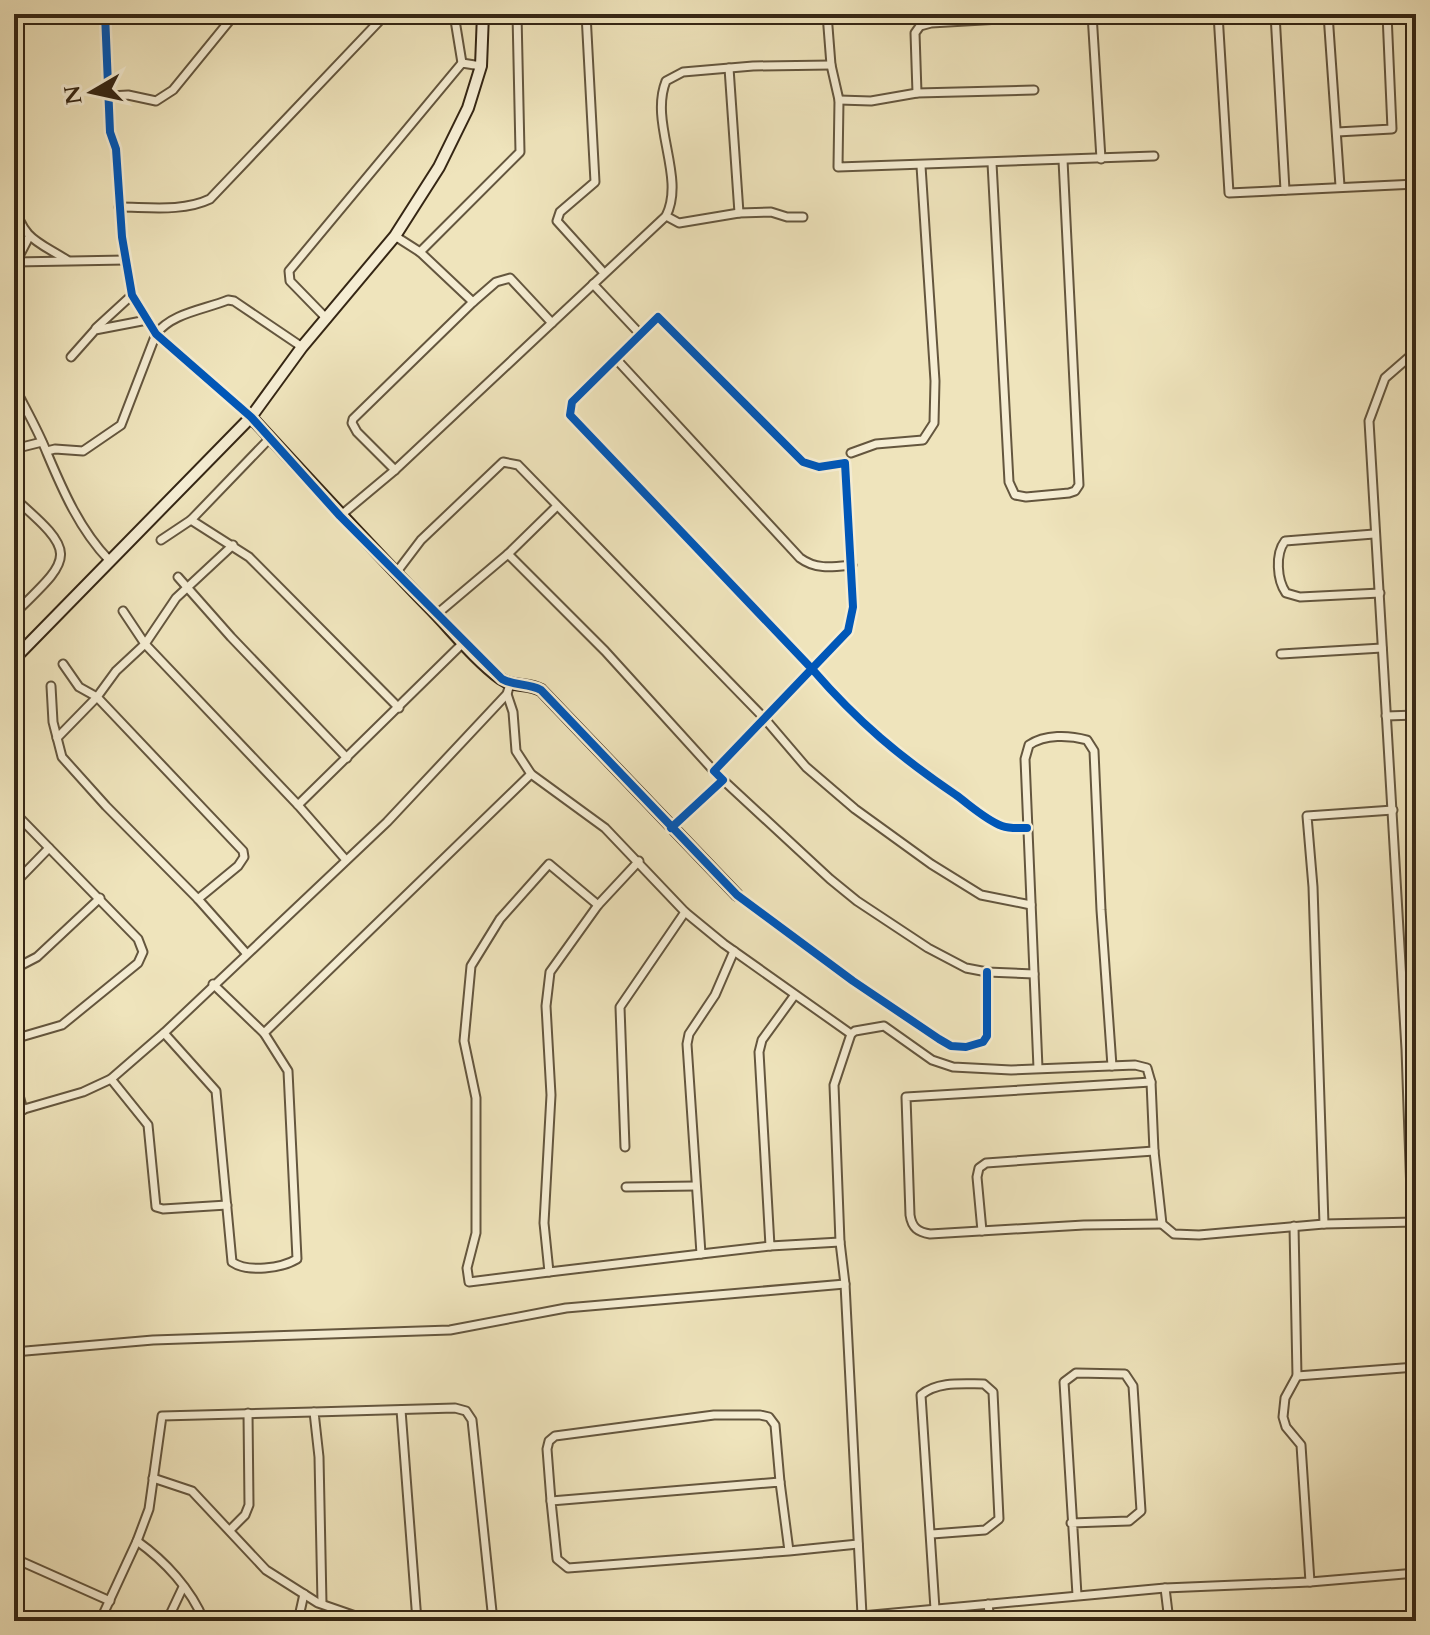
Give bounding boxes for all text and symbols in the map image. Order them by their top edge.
north arrow [52,52,132,132]
text: N [57,83,90,107]

